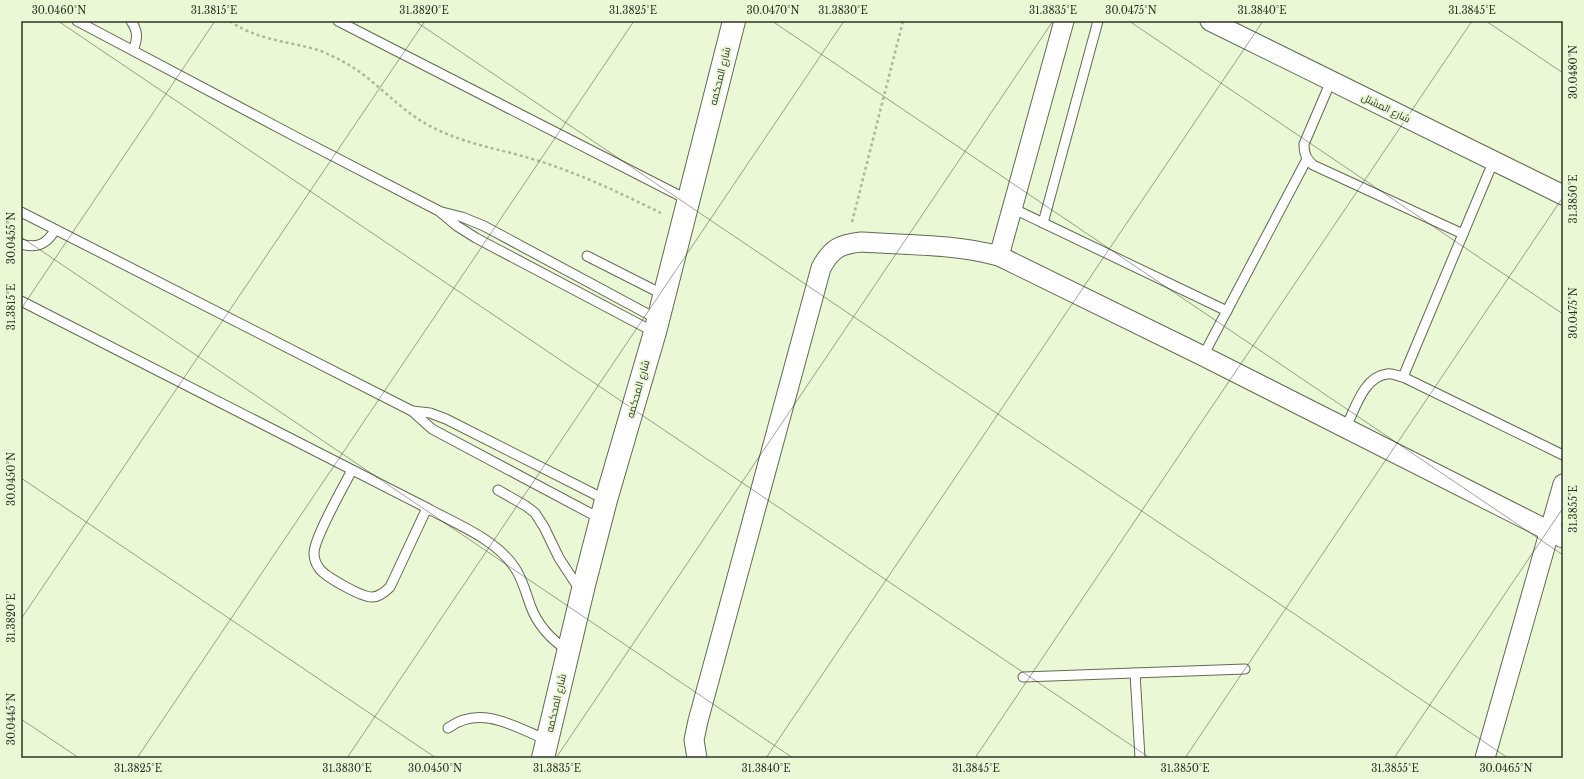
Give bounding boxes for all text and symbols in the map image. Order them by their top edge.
text: 30.0460°N [32,4,86,17]
text: 31.3815°E [191,4,237,17]
text: 31.3820°E [399,4,449,17]
text: 31.3825°E [609,4,657,17]
text: 30.0470°N [746,4,800,17]
text: 31.3830°E [818,4,868,17]
text: 31.3835°E [1029,4,1077,17]
text: 30.0475°N [1105,4,1157,17]
text: 31.3840°E [1237,4,1287,17]
text: 31.3845°E [1448,4,1496,17]
text: 30.0480°N [1567,45,1580,99]
street label: شارع المحكمه [706,46,734,106]
street label: شارع المشتل [1359,91,1413,125]
text: 31.3850°E [1567,174,1580,224]
text: 30.0455°N [5,212,18,264]
text: 31.3815°E [5,284,18,330]
text: 30.0475°N [1567,287,1580,339]
street label: شارع المحكمه [624,359,652,419]
text: 30.0450°N [5,452,18,506]
text: 31.3855°E [1567,485,1580,533]
text: 31.3820°E [5,593,18,643]
street label: شارع المحكمه [543,673,569,733]
text: 30.0445°N [5,693,18,745]
text: 31.3825°E [114,762,162,775]
text: 31.3830°E [322,762,372,775]
text: 30.0450°N [408,762,462,775]
text: 31.3835°E [533,762,581,775]
text: 31.3840°E [741,762,791,775]
text: 31.3845°E [952,762,1000,775]
text: 31.3850°E [1160,762,1210,775]
text: 31.3855°E [1371,762,1419,775]
text: 30.0465°N [1479,762,1533,775]

